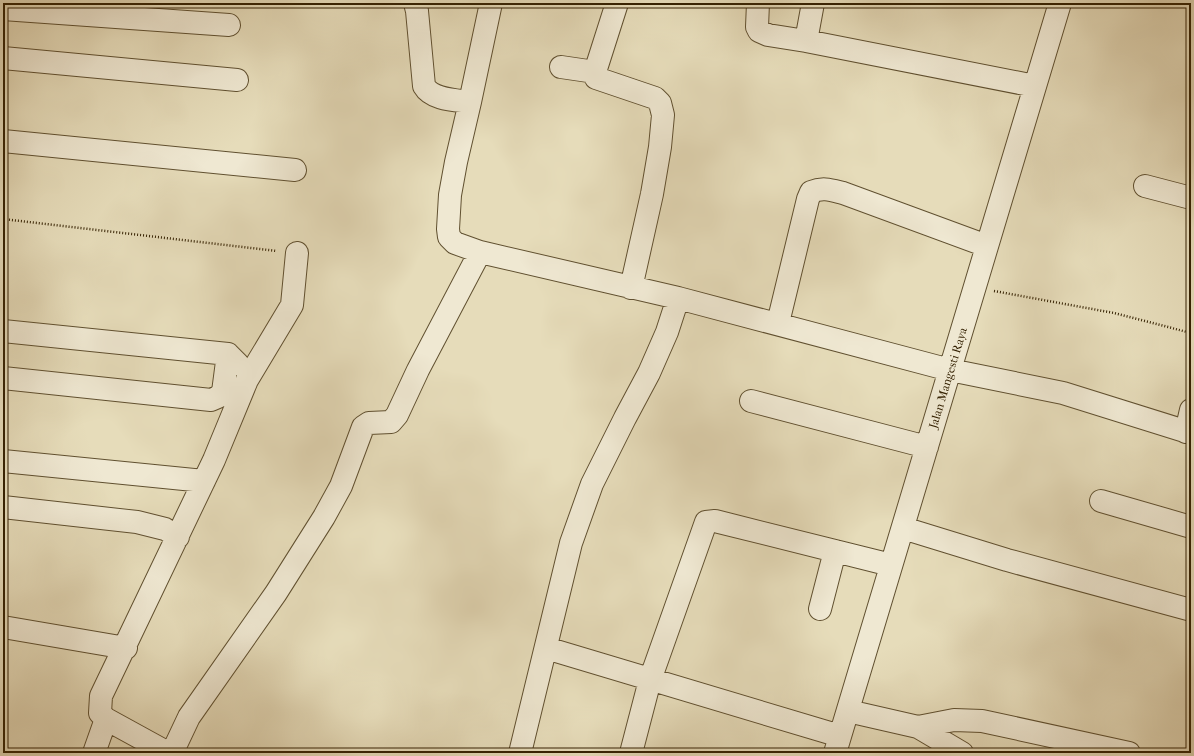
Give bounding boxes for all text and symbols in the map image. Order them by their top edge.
street label: Jalan Mangesti Raya [926,325,970,431]

